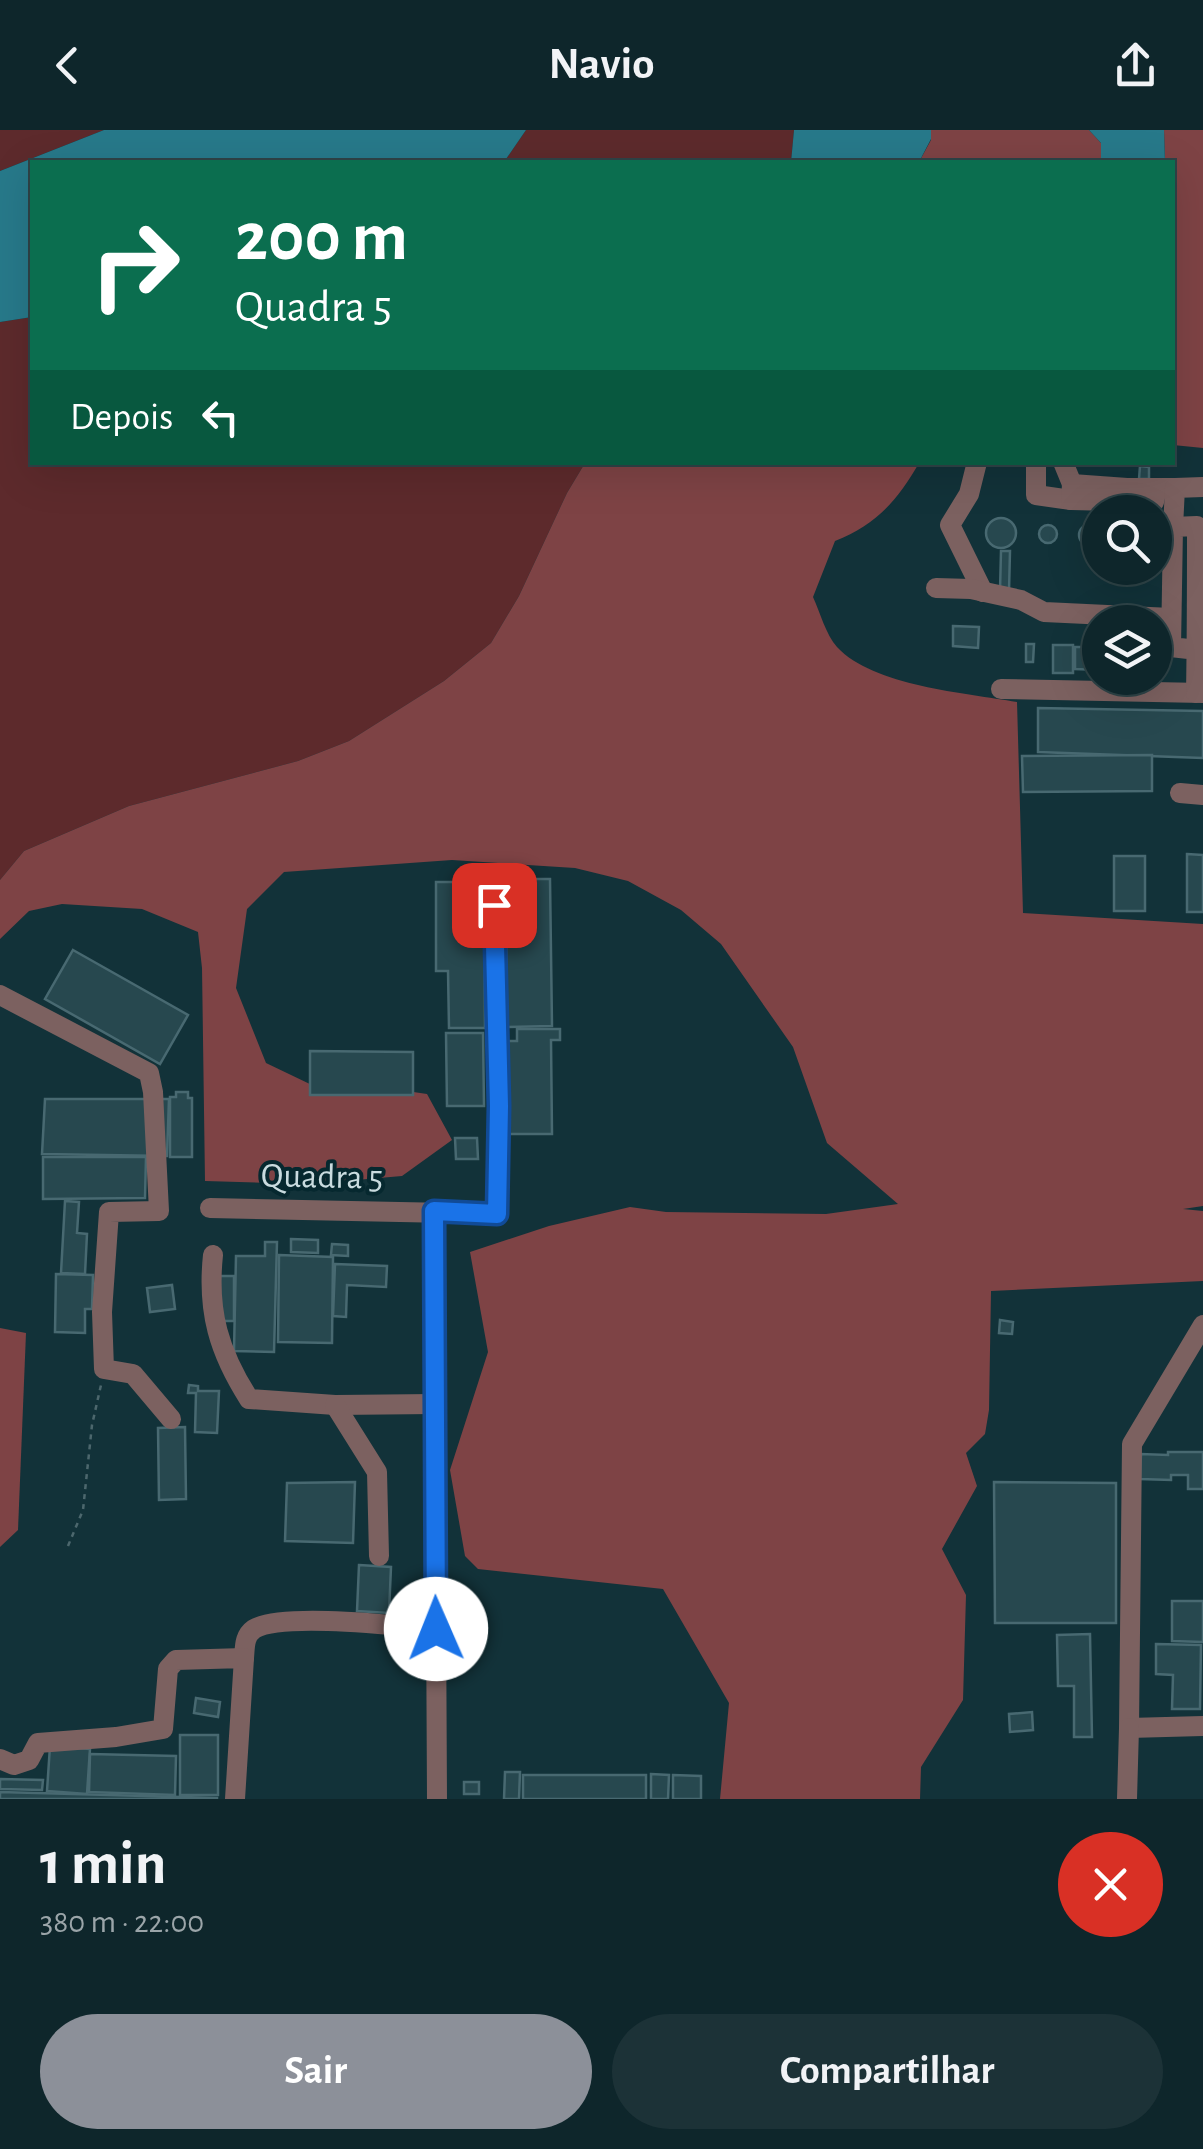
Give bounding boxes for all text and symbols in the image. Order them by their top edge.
icon: back [40,38,95,93]
icon: share [1108,38,1163,93]
text: Navio [549,42,654,87]
icon: right [70,200,200,330]
text: 200 m [235,203,408,273]
text: Quadra 5 [235,285,392,330]
icon: left [193,390,248,445]
text: Depois [70,399,173,437]
map controls [1082,495,1172,695]
button: search [1082,495,1172,585]
button: layers [1082,605,1172,695]
pin [452,863,537,948]
icon: arrive [467,878,522,933]
street label: Quadra 5 [261,1158,383,1196]
position arrow [384,1577,488,1681]
button: close [1058,1832,1163,1937]
text: 1 min [40,1835,166,1895]
text: 380 m · 22:00 [40,1906,204,1938]
button: Sair [40,2014,592,2129]
button: Compartilhar [612,2014,1163,2129]

